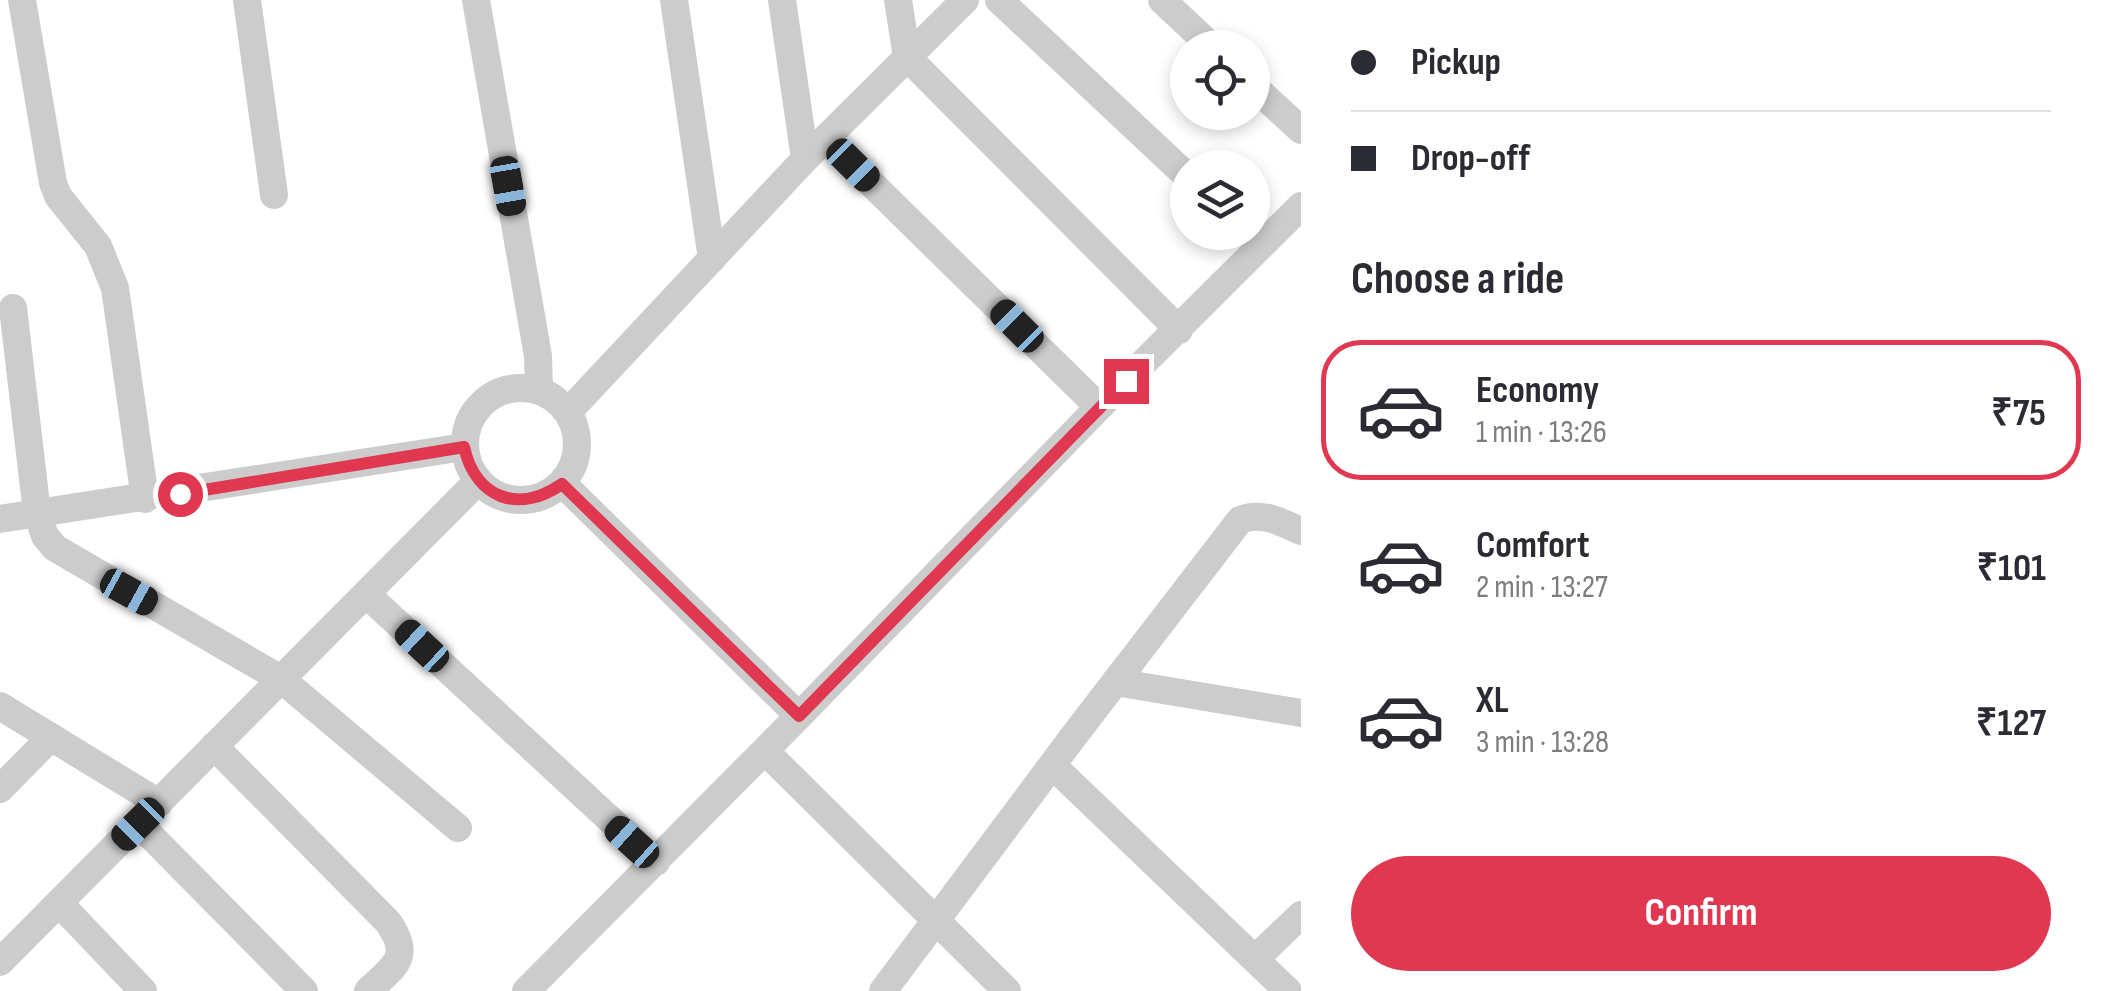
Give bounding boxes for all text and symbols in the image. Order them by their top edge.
map controls [1170,30,1270,250]
button: locate [1170,30,1270,130]
text: Pickup [1411,40,1501,85]
car [821,133,885,197]
text: Drop-off [1411,136,1530,181]
button: layers [1170,150,1270,250]
car [488,154,528,218]
text: Choose a ride [1351,252,1564,307]
car [985,294,1049,358]
route end [1104,359,1149,404]
icon: car [1356,365,1446,455]
text: Economy [1476,368,1599,413]
text: ₹75 [1991,391,2046,436]
text: 1 min · 13:26 [1476,413,1607,452]
route start [158,472,203,517]
icon: car [1356,520,1446,610]
text: Comfort [1476,523,1590,568]
text: ₹101 [1976,546,2046,591]
car [95,564,163,620]
text: 2 min · 13:27 [1476,568,1608,607]
car [390,615,454,677]
icon: car [1356,675,1446,765]
text: XL [1476,678,1509,723]
text: ₹127 [1976,701,2046,746]
text: 3 min · 13:28 [1476,723,1609,762]
car [106,792,170,856]
car [600,811,664,873]
button: Confirm [1351,856,2051,971]

